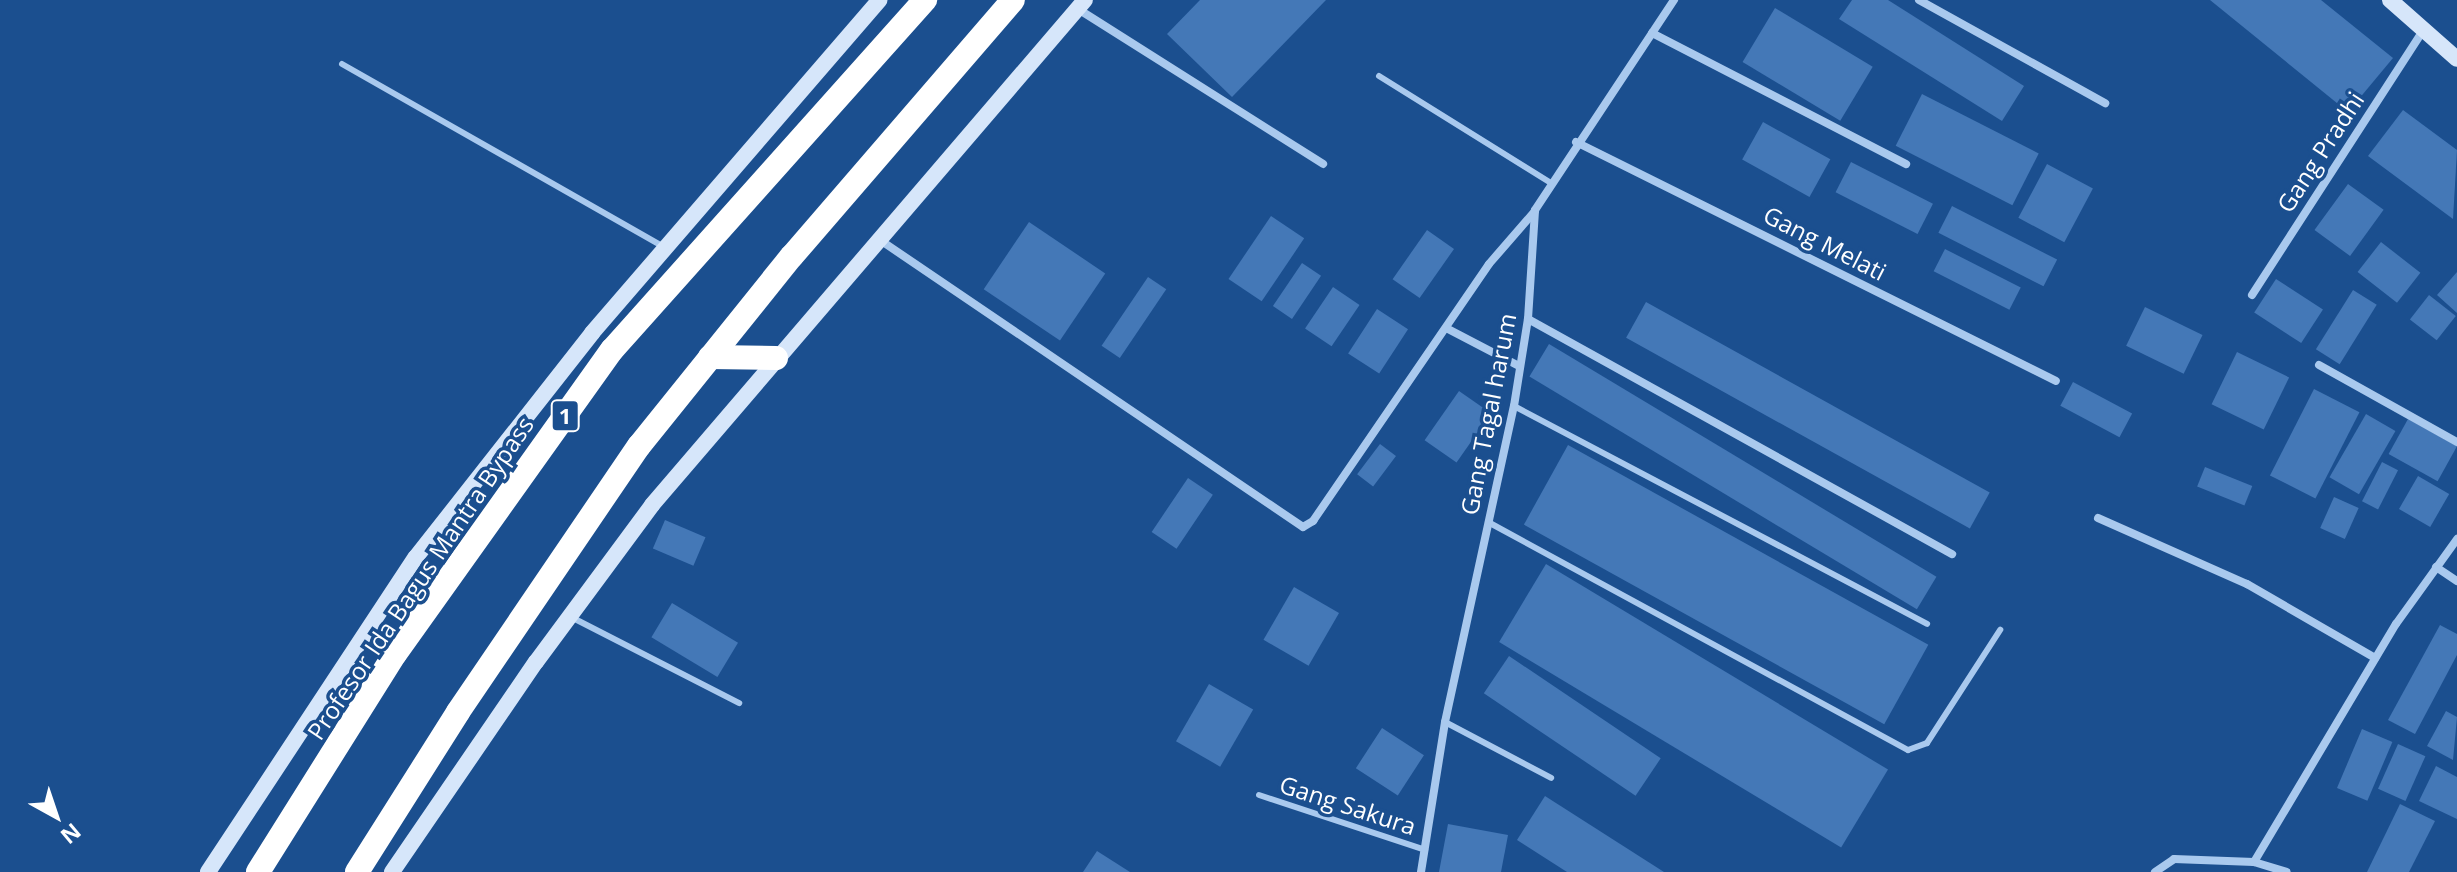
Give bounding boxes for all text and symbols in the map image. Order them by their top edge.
street label: Gang Pradhi [2270,86,2370,218]
street label: Gang Melati [1759,200,1891,286]
street label: Gang Tagal harum [1454,311,1522,517]
road number: 1 [549,398,581,434]
street label: Profesor Ida Bagus Mantra Bypass [301,411,539,745]
street label: Gang Sakura [1276,769,1420,841]
north arrow [16,776,96,856]
text: N [55,817,88,852]

